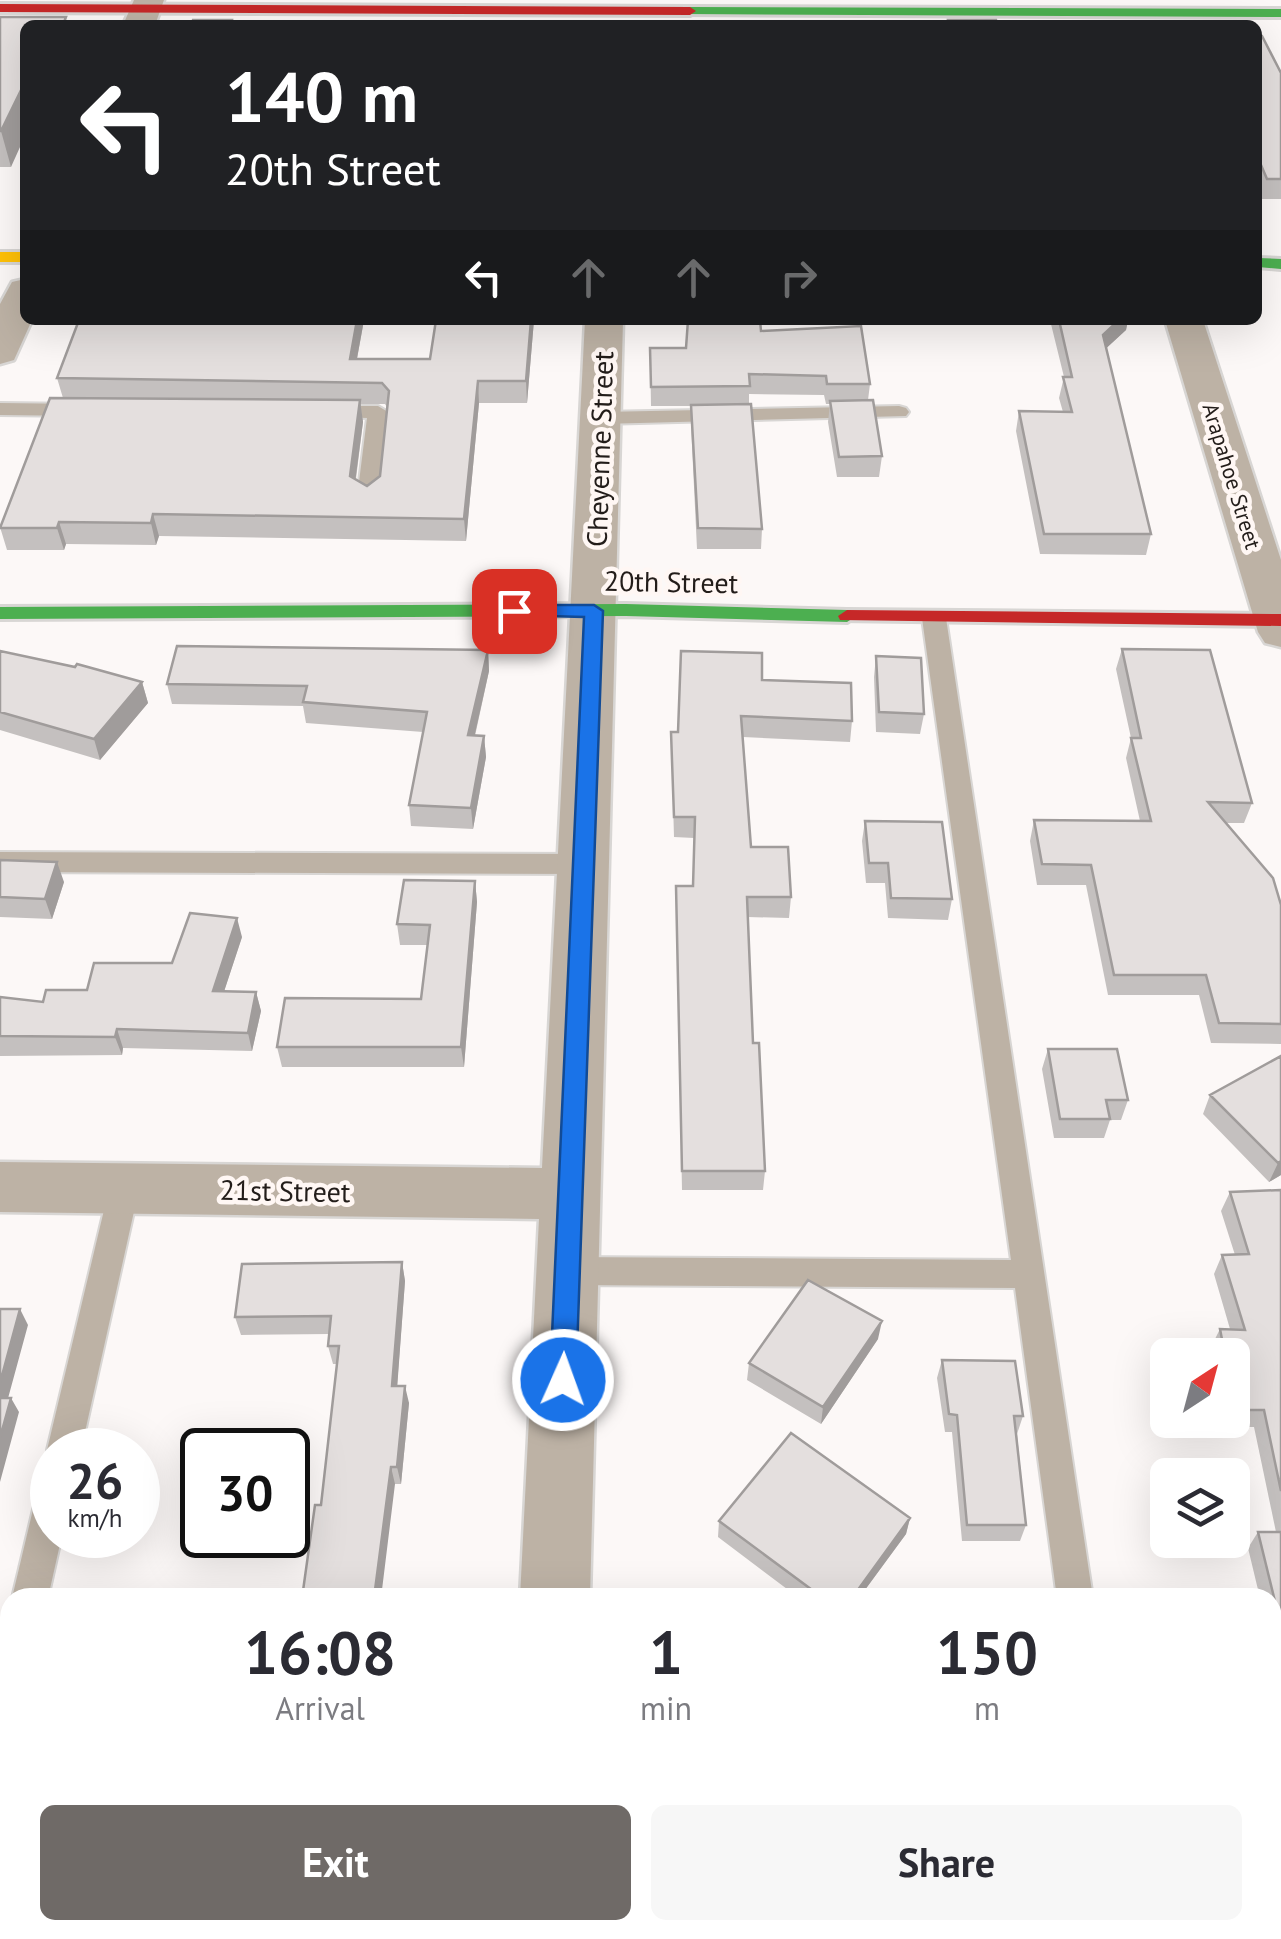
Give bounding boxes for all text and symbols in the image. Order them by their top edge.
text: 140 m [225,51,418,141]
icon: left [60,60,190,190]
text: 20th Street [225,139,441,197]
icon: left [456,250,511,305]
icon: ahead [561,250,616,305]
icon: ahead [666,250,721,305]
icon: right [771,250,826,305]
street label: Cheyenne Street [578,350,621,547]
street label: Arapahoe Street [1197,400,1268,553]
street label: 20th Street [604,562,739,601]
pin [472,569,557,654]
icon: arrive [487,584,542,639]
street label: 21st Street [219,1171,351,1210]
position arrow [511,1328,615,1432]
north arrow [1150,1338,1250,1438]
map controls [1150,1338,1250,1558]
speed limit sign: 30 [180,1428,310,1558]
text: 26 [67,1448,123,1513]
button: layers [1150,1458,1250,1558]
text: km/h [68,1502,122,1534]
text: 16:08 [244,1613,396,1691]
text: 1 [649,1613,683,1691]
text: 150 [936,1613,1038,1691]
text: Arrival [275,1687,365,1729]
text: min [640,1687,692,1729]
text: m [974,1687,1000,1729]
button: Exit [40,1805,631,1920]
button: Share [651,1805,1242,1920]

